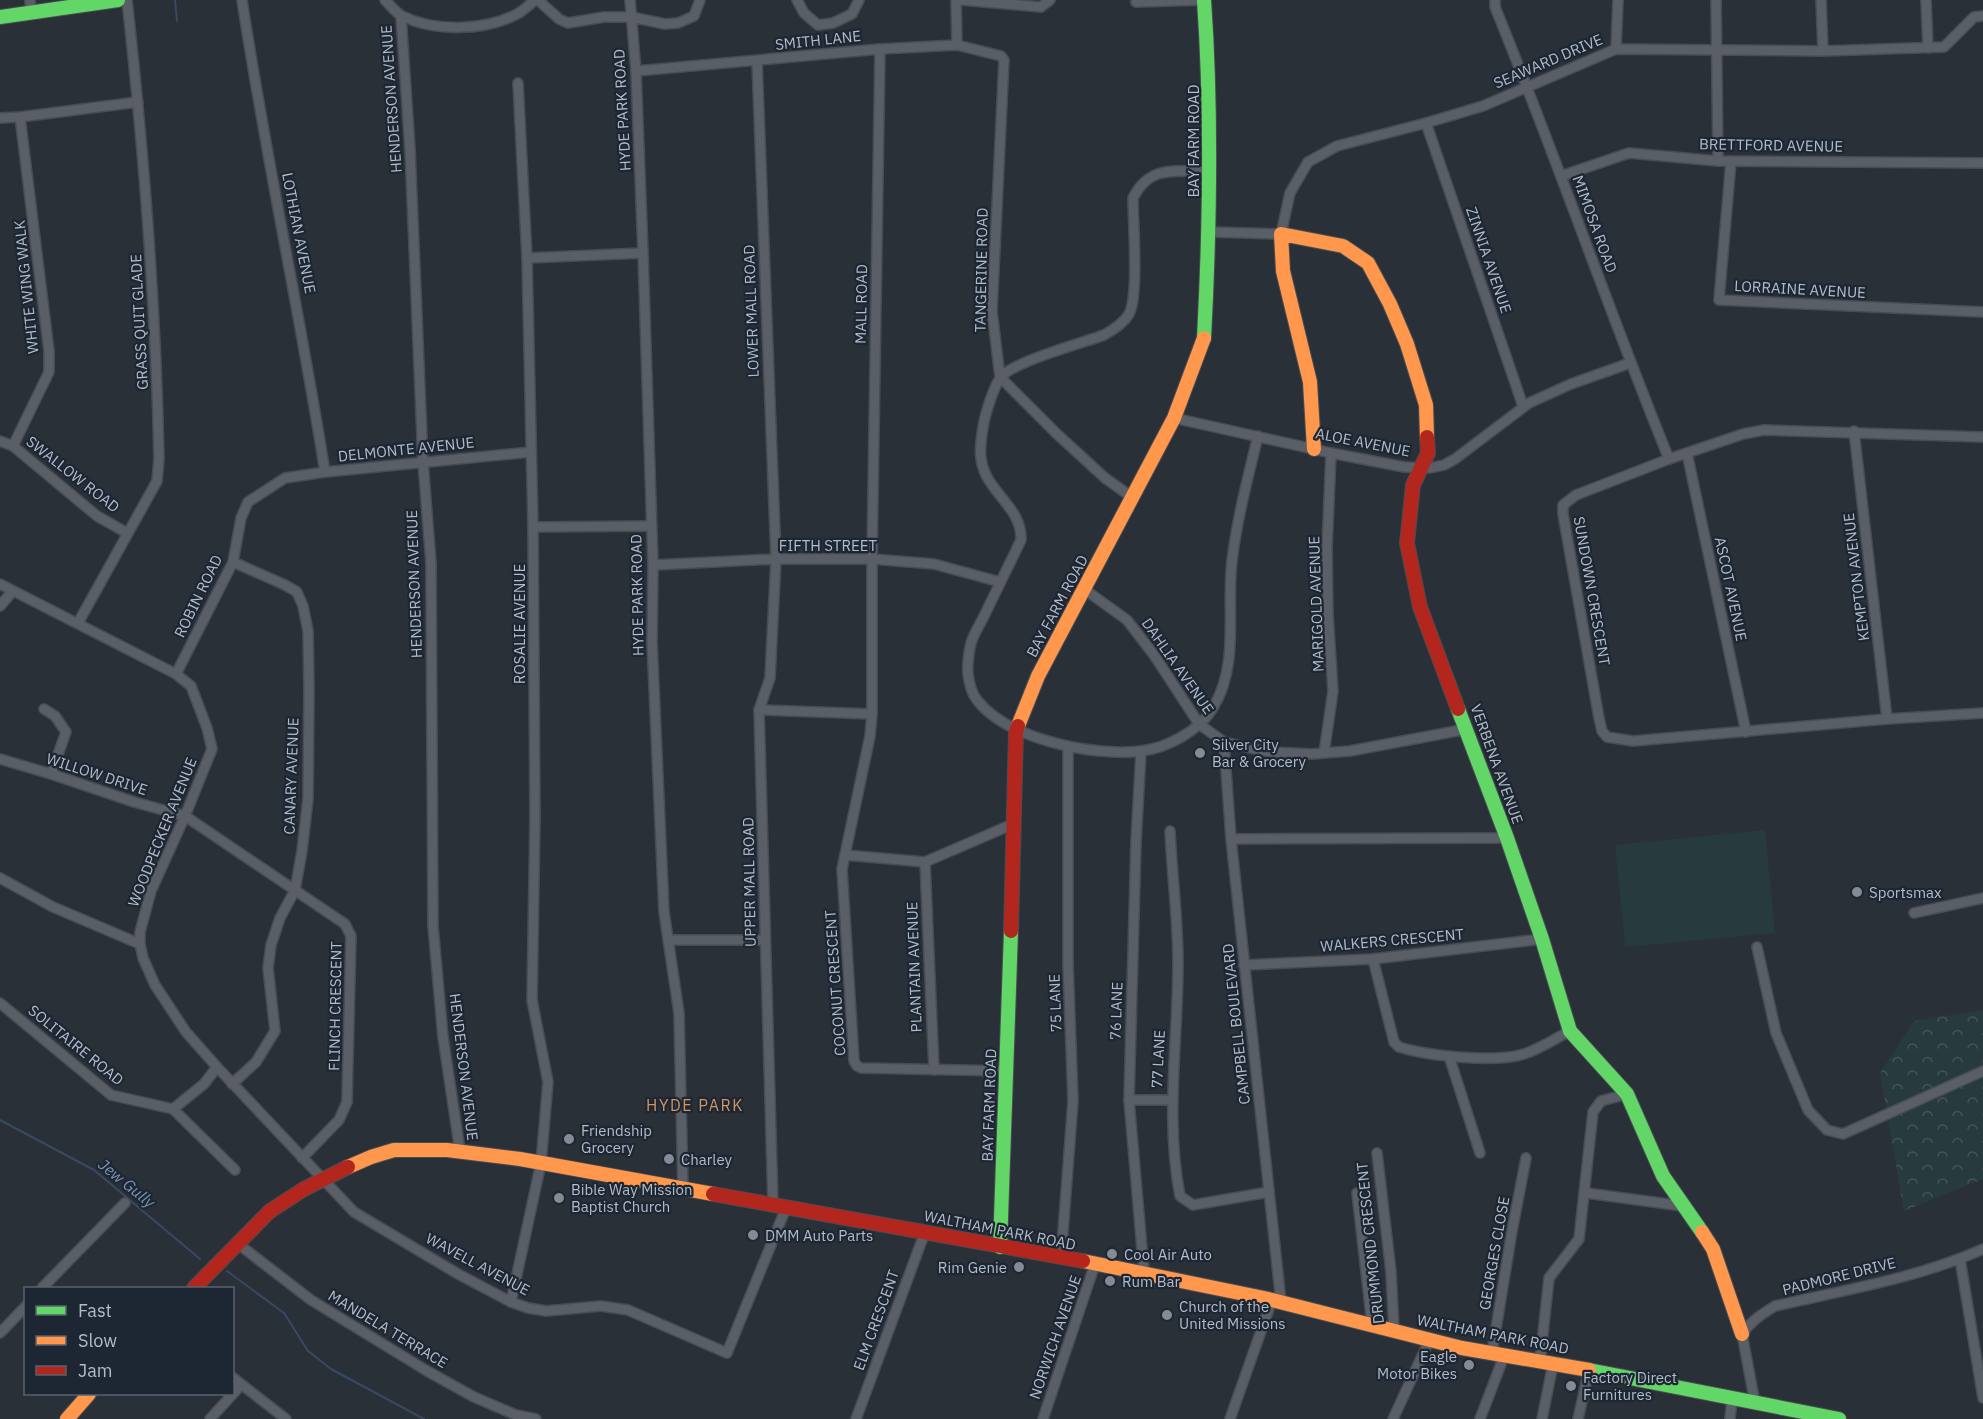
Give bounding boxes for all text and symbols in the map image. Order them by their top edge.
street label: HENDERSON AVENUE [376,24,406,174]
street label: SMITH LANE [774,26,862,54]
street label: SEAWARD DRIVE [1491,29,1605,93]
street label: HYDE PARK ROAD [609,49,635,171]
street label: BAY FARM ROAD [1184,84,1203,198]
street label: BRETTFORD AVENUE [1699,134,1843,156]
street label: LOTHIAN AVENUE [278,171,320,295]
street label: MIMOSA ROAD [1569,173,1621,275]
street label: ZINNIA AVENUE [1462,204,1516,316]
street label: TANGERINE ROAD [970,207,992,333]
street label: WHITE WING WALK [9,219,42,355]
street label: LOWER MALL ROAD [739,244,763,378]
street label: GRASS QUIT GLADE [126,254,152,390]
street label: MALL ROAD [851,264,871,344]
street label: LORRAINE AVENUE [1734,276,1866,302]
street label: ALOE AVENUE [1314,424,1412,460]
street label: SWALLOW ROAD [23,432,123,516]
street label: DELMONTE AVENUE [337,432,475,466]
street label: HENDERSON AVENUE [402,510,426,658]
street label: KEMPTON AVENUE [1839,512,1873,642]
street label: SUNDOWN CRESCENT [1570,515,1615,668]
street label: HYDE PARK ROAD [626,534,648,656]
street label: ASCOT AVENUE [1711,535,1751,643]
street label: FIFTH STREET [779,536,878,555]
street label: MARIGOLD AVENUE [1304,536,1328,672]
street label: ROBIN ROAD [170,552,226,640]
street label: BAY FARM ROAD [1022,552,1092,660]
street label: ROSALIE AVENUE [510,564,529,684]
street label: DAHLIA AVENUE [1138,614,1218,718]
street label: VERBENA AVENUE [1466,701,1528,827]
street label: CANARY AVENUE [279,717,303,835]
place label: Silver City Bar & Grocery [1212,735,1306,771]
marker: Silver City Bar & Grocery [1193,746,1207,760]
street label: WILLOW DRIVE [44,749,150,799]
street label: WOODPECKER AVENUE [123,754,201,910]
street label: UPPER MALL ROAD [738,817,760,947]
place label: Sportsmax [1869,883,1942,902]
marker: Sportsmax [1850,885,1864,899]
street label: PLANTAIN AVENUE [902,901,926,1033]
street label: COCONUT CRESCENT [820,909,850,1056]
street label: WALKERS CRESCENT [1319,924,1465,956]
street label: FLINCH CRESCENT [324,941,346,1071]
street label: CAMPBELL BOULEVARD [1218,943,1254,1105]
street label: 75 LANE [1044,974,1066,1032]
street label: 76 LANE [1105,982,1127,1040]
street label: HENDERSON AVENUE [446,992,482,1142]
street label: SOLITAIRE ROAD [24,1001,128,1089]
street label: 77 LANE [1147,1029,1169,1089]
street label: BAY FARM ROAD [978,1048,1000,1162]
district label: HYDE PARK [646,1095,744,1115]
place label: Friendship Grocery [581,1121,652,1157]
marker: Friendship Grocery [562,1132,576,1146]
place label: Charley [681,1150,733,1169]
marker: Charley [662,1152,676,1166]
water label: Jew Gully [95,1154,160,1213]
street label: DRUMMOND CRESCENT [1352,1161,1388,1325]
place label: Bible Way Mission Baptist Church [571,1180,692,1216]
marker: Bible Way Mission Baptist Church [552,1191,566,1205]
street label: GEORGES CLOSE [1475,1195,1513,1311]
street label: WALTHAM PARK ROAD [923,1206,1077,1254]
place label: DMM Auto Parts [765,1226,873,1245]
marker: DMM Auto Parts [746,1228,760,1242]
street label: WAVELL AVENUE [423,1229,533,1299]
place label: Cool Air Auto [1124,1245,1212,1264]
marker: Cool Air Auto [1105,1247,1119,1261]
street label: PADMORE DRIVE [1780,1253,1898,1299]
place label: Rim Genie [938,1258,1007,1277]
marker: Rim Genie [1012,1260,1026,1274]
street label: ELM CRESCENT [849,1267,903,1373]
street label: NORWICH AVENUE [1025,1272,1085,1402]
place label: Rum Bar [1122,1272,1181,1291]
marker: Rum Bar [1103,1274,1117,1288]
street label: MANDELA TERRACE [325,1286,451,1372]
legend [24,1287,234,1395]
place label: Church of the United Missions [1179,1297,1286,1333]
text: Fast [78,1299,112,1322]
marker: Church of the United Missions [1160,1308,1174,1322]
street label: WALTHAM PARK ROAD [1416,1310,1570,1358]
text: Slow [78,1329,117,1352]
place label: Eagle Motor Bikes [1377,1347,1457,1383]
marker: Eagle Motor Bikes [1462,1358,1476,1372]
text: Jam [78,1359,113,1382]
place label: Factory Direct Furnitures [1583,1368,1677,1404]
marker: Factory Direct Furnitures [1564,1379,1578,1393]

